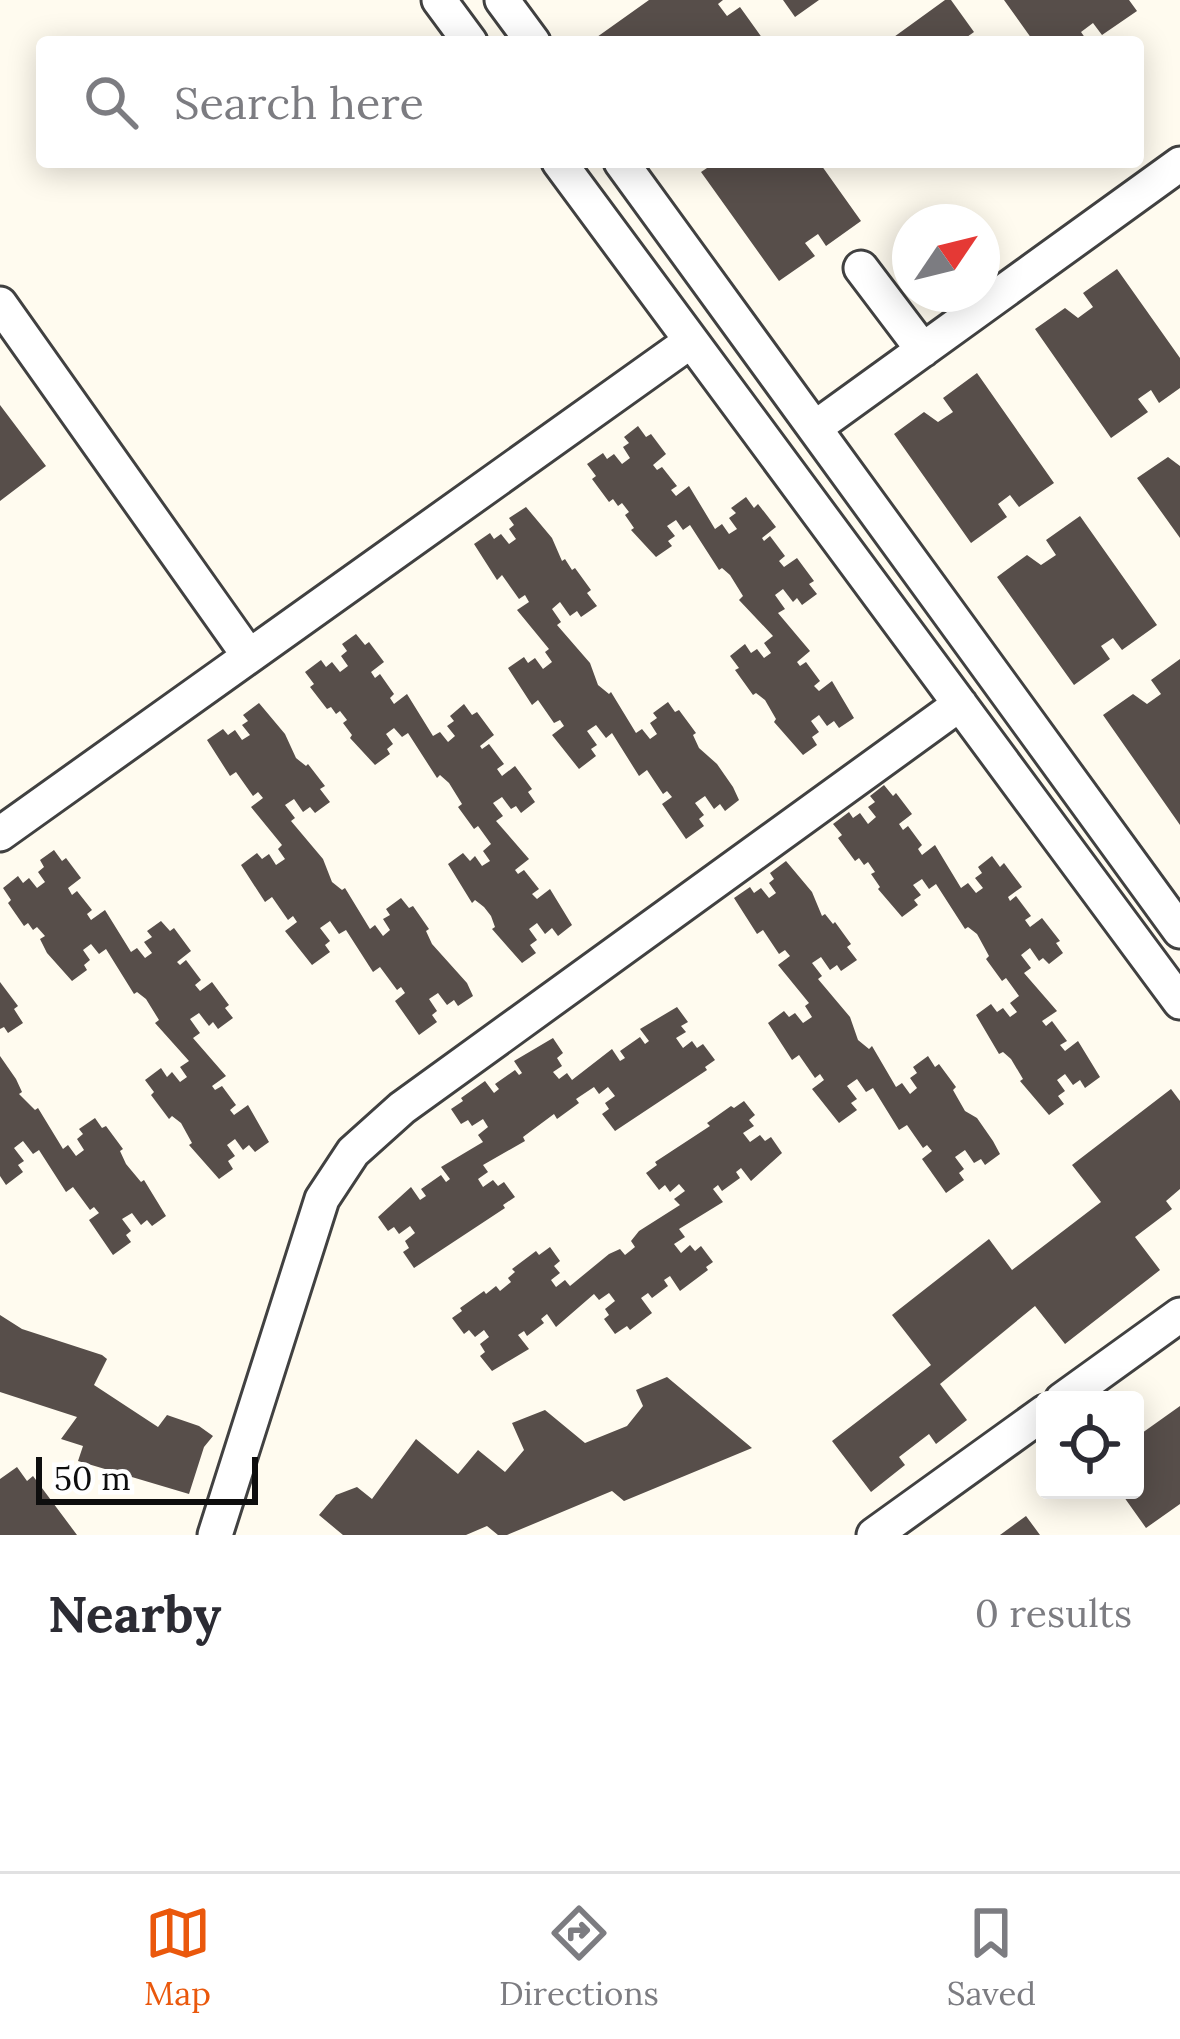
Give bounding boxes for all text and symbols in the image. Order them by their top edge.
search box [36,36,1144,168]
icon: search [78,69,144,135]
text: Search here [174,74,424,131]
north arrow [892,204,1000,312]
map controls [1036,1391,1144,1499]
button: locate [1036,1391,1144,1499]
scale bar [36,1451,258,1504]
text: 50 m [54,1457,131,1499]
text: Nearby [48,1581,221,1646]
text: 0 results [975,1588,1132,1638]
tab: Map [144,1900,211,2014]
tab: Directions [499,1900,659,2014]
tab: Saved [947,1900,1036,2014]

